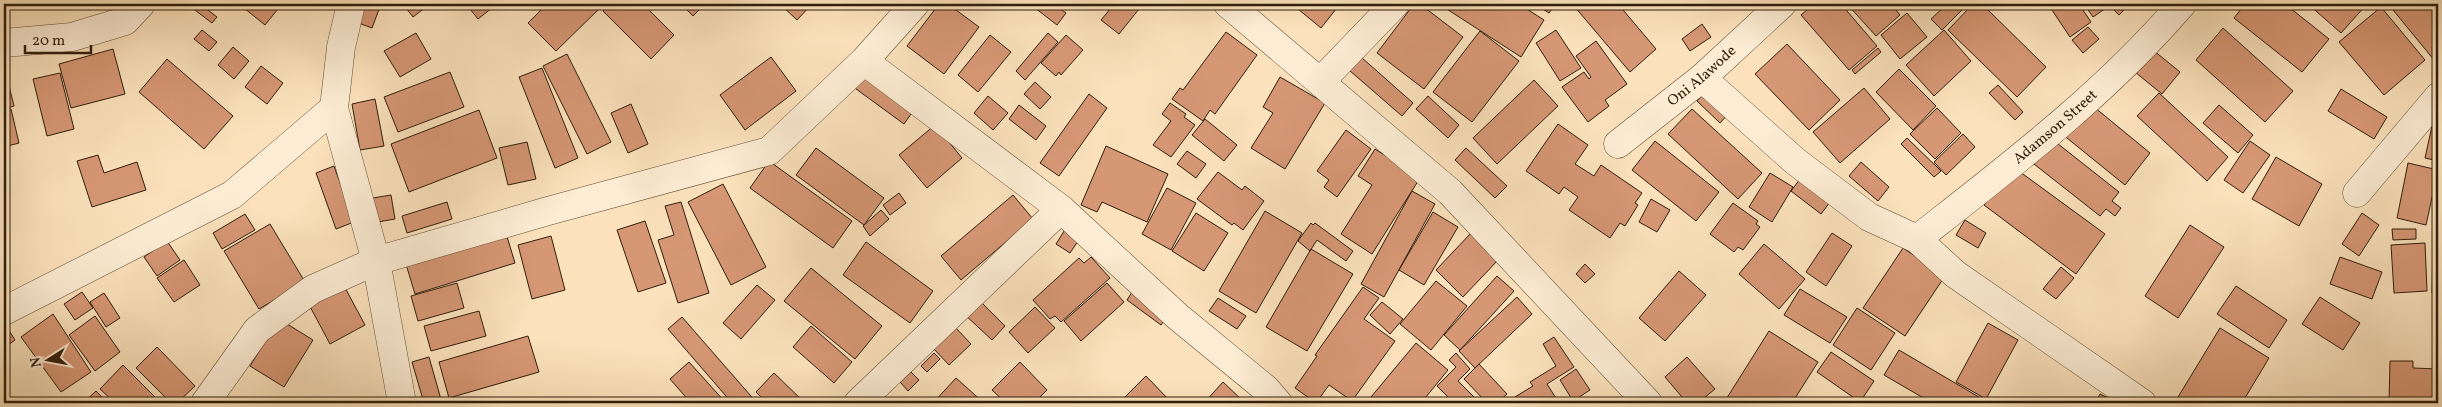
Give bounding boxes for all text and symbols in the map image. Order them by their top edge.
scale bar [25,22,91,54]
text: 20 m [32,31,65,52]
street label: Oni Alawode [1663,41,1741,112]
street label: Adamson Street [2009,85,2102,169]
north arrow [22,334,72,384]
text: N [26,355,47,369]

